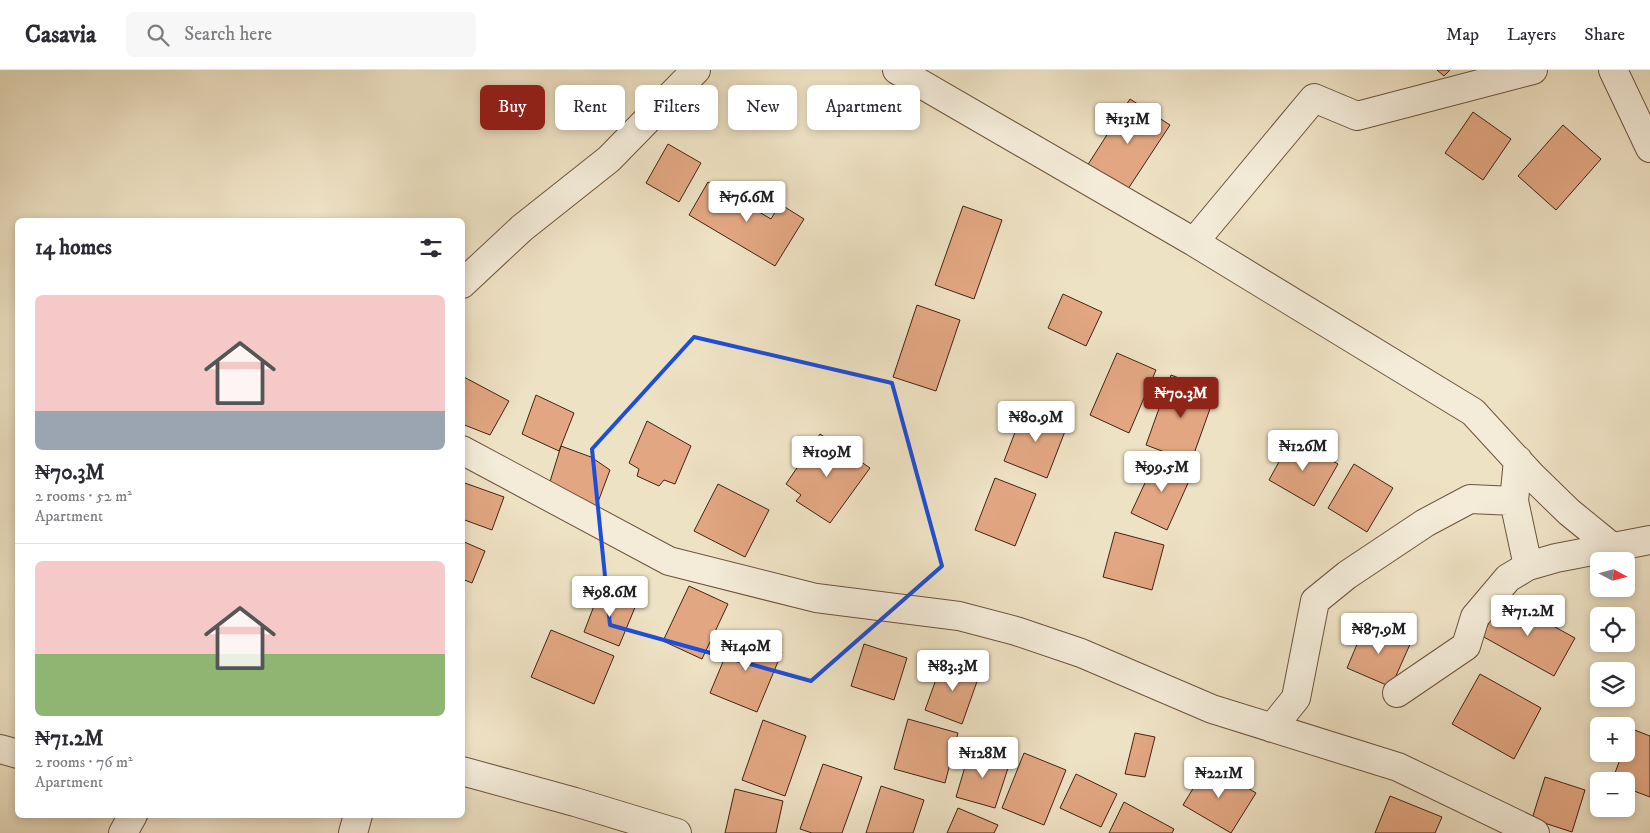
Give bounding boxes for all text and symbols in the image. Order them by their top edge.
search box [126,12,476,57]
text: Casavia [25,20,96,50]
icon: search [144,21,172,49]
text: Search here [184,23,272,46]
text: Map [1446,24,1479,46]
text: Layers [1507,24,1556,46]
text: Share [1584,24,1625,46]
chip: Buy [480,85,545,130]
chip: Rent [555,85,625,130]
chip: Filters [635,85,718,130]
chip: New [728,85,797,130]
chip: Apartment [807,85,920,130]
pin: ₦131M [1093,102,1163,145]
text: ₦131M [1106,109,1150,129]
pin: ₦76.6M [706,180,788,223]
text: ₦76.6M [720,187,775,207]
icon: filters [417,234,445,262]
text: 14 homes [35,235,112,261]
icon: home [195,328,285,418]
pin: ₦70.3M [1140,376,1222,419]
text: ₦70.3M [1155,383,1207,403]
pin: ₦80.9M [995,400,1077,443]
text: ₦80.9M [1009,407,1063,427]
pin: ₦126M [1268,430,1338,472]
pin: ₦109M [792,436,862,478]
text: ₦126M [1279,436,1327,456]
text: ₦109M [803,442,851,462]
pin: ₦99.5M [1121,450,1203,493]
text: ₦99.5M [1135,457,1189,477]
text: ₦70.3M [35,460,105,486]
text: 2 rooms · 52 m² [35,486,132,506]
text: Apartment [35,506,103,526]
north arrow [1590,552,1635,598]
map controls [1590,552,1635,817]
pin: ₦98.6M [569,576,651,618]
text: ₦98.6M [583,582,637,602]
icon: home [195,593,285,683]
pin: ₦71.2M [1487,594,1569,637]
text: ₦71.2M [1502,601,1554,621]
button: locate [1590,607,1635,652]
pin: ₦87.9M [1338,612,1420,655]
text: ₦87.9M [1352,619,1406,639]
pin: ₦140M [711,630,781,672]
text: ₦140M [721,636,771,656]
pin: ₦83.3M [912,650,994,692]
text: ₦83.3M [928,656,978,676]
button: layers [1590,662,1635,707]
button: + [1590,717,1635,762]
text: ₦71.2M [35,726,103,752]
pin: ₦128M [948,736,1018,779]
text: ₦128M [959,743,1007,763]
text: 2 rooms · 76 m² [35,752,133,772]
pin: ₦221M [1184,756,1254,799]
text: ₦221M [1195,763,1243,783]
text: Apartment [35,772,103,792]
button: − [1590,772,1635,817]

